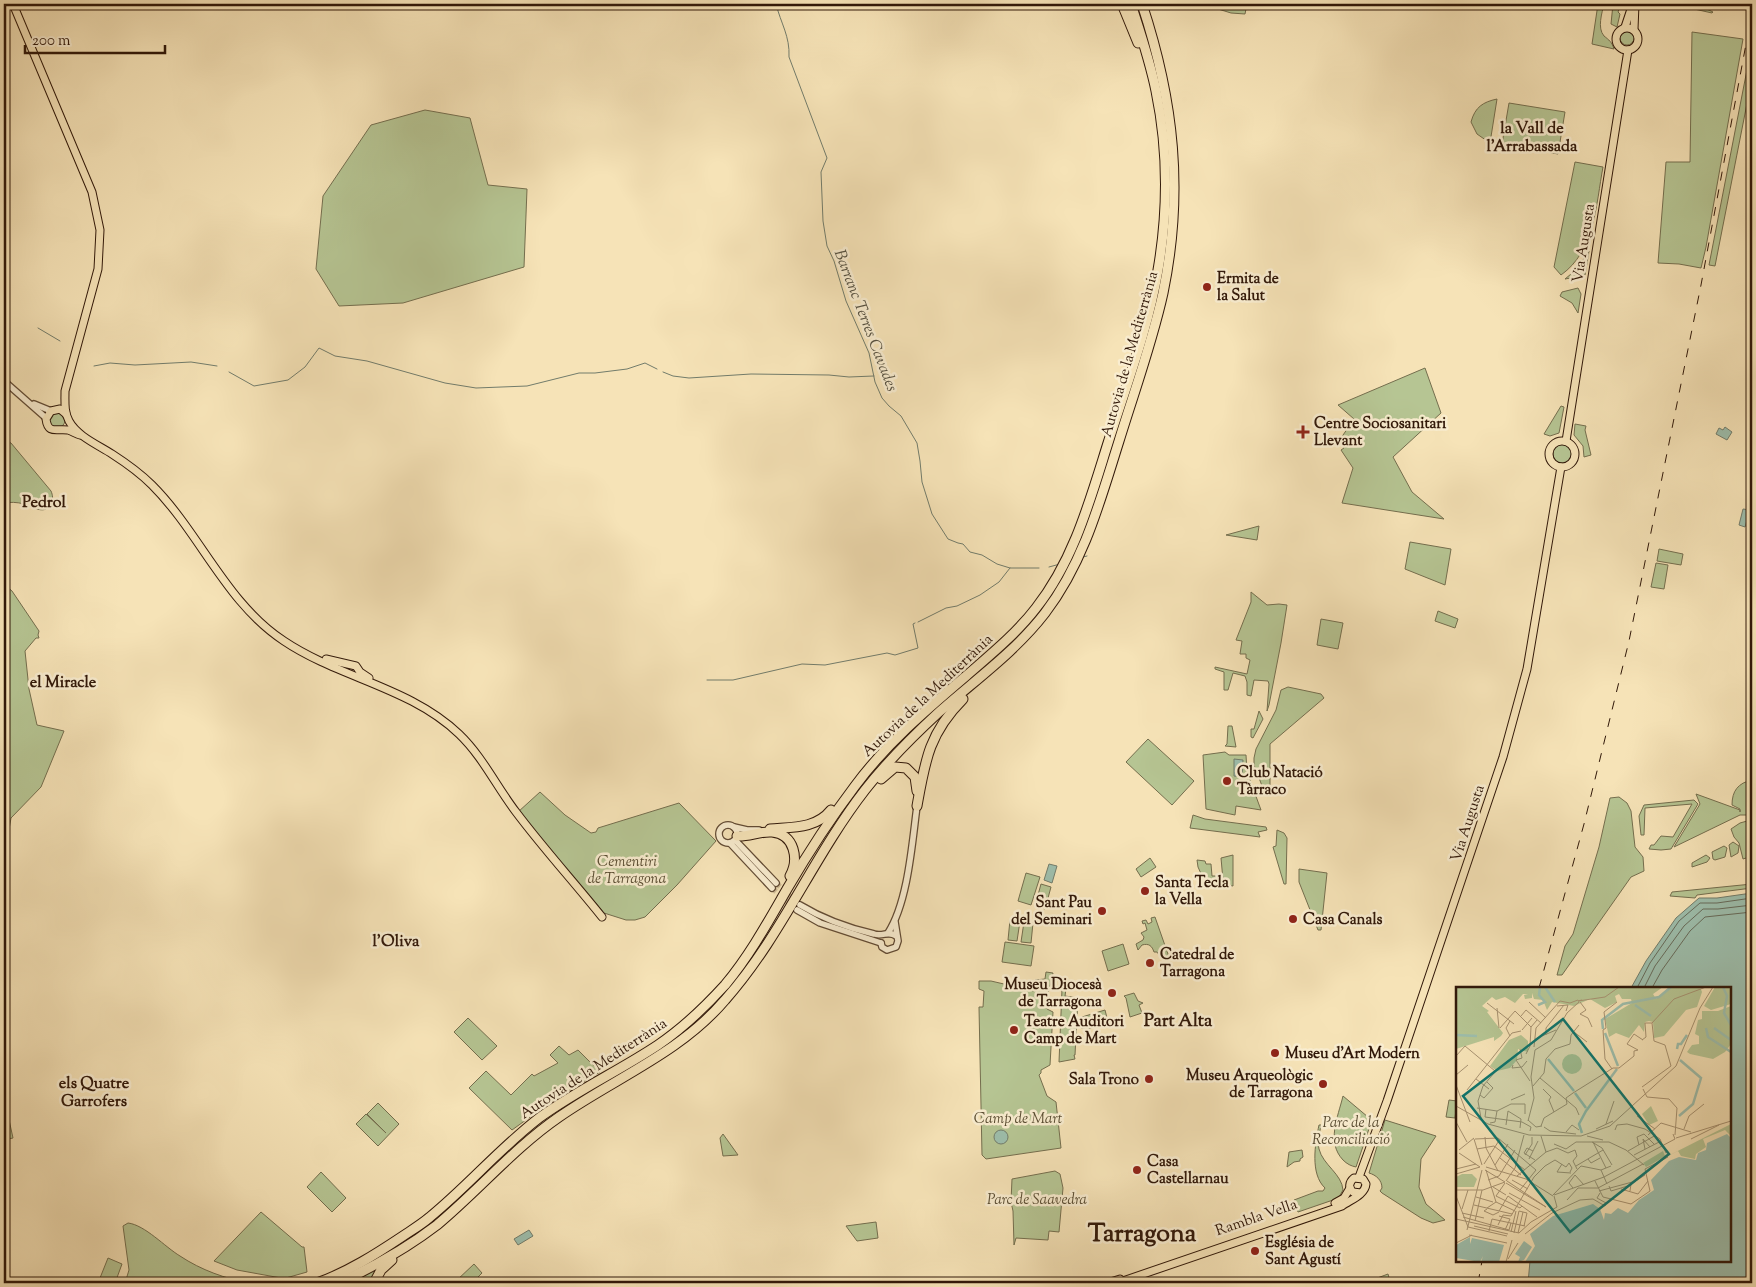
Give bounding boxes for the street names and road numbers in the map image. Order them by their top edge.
street label: Via Augusta [1568,202,1601,284]
street label: Autovia de la Mediterrània [1097,269,1164,440]
street label: Autovia de la Mediterrània [858,630,998,762]
street label: Via Augusta [1446,782,1491,865]
street label: Autovia de la Mediterrània [516,1014,672,1125]
street label: Rambla Vella [1213,1195,1300,1242]

